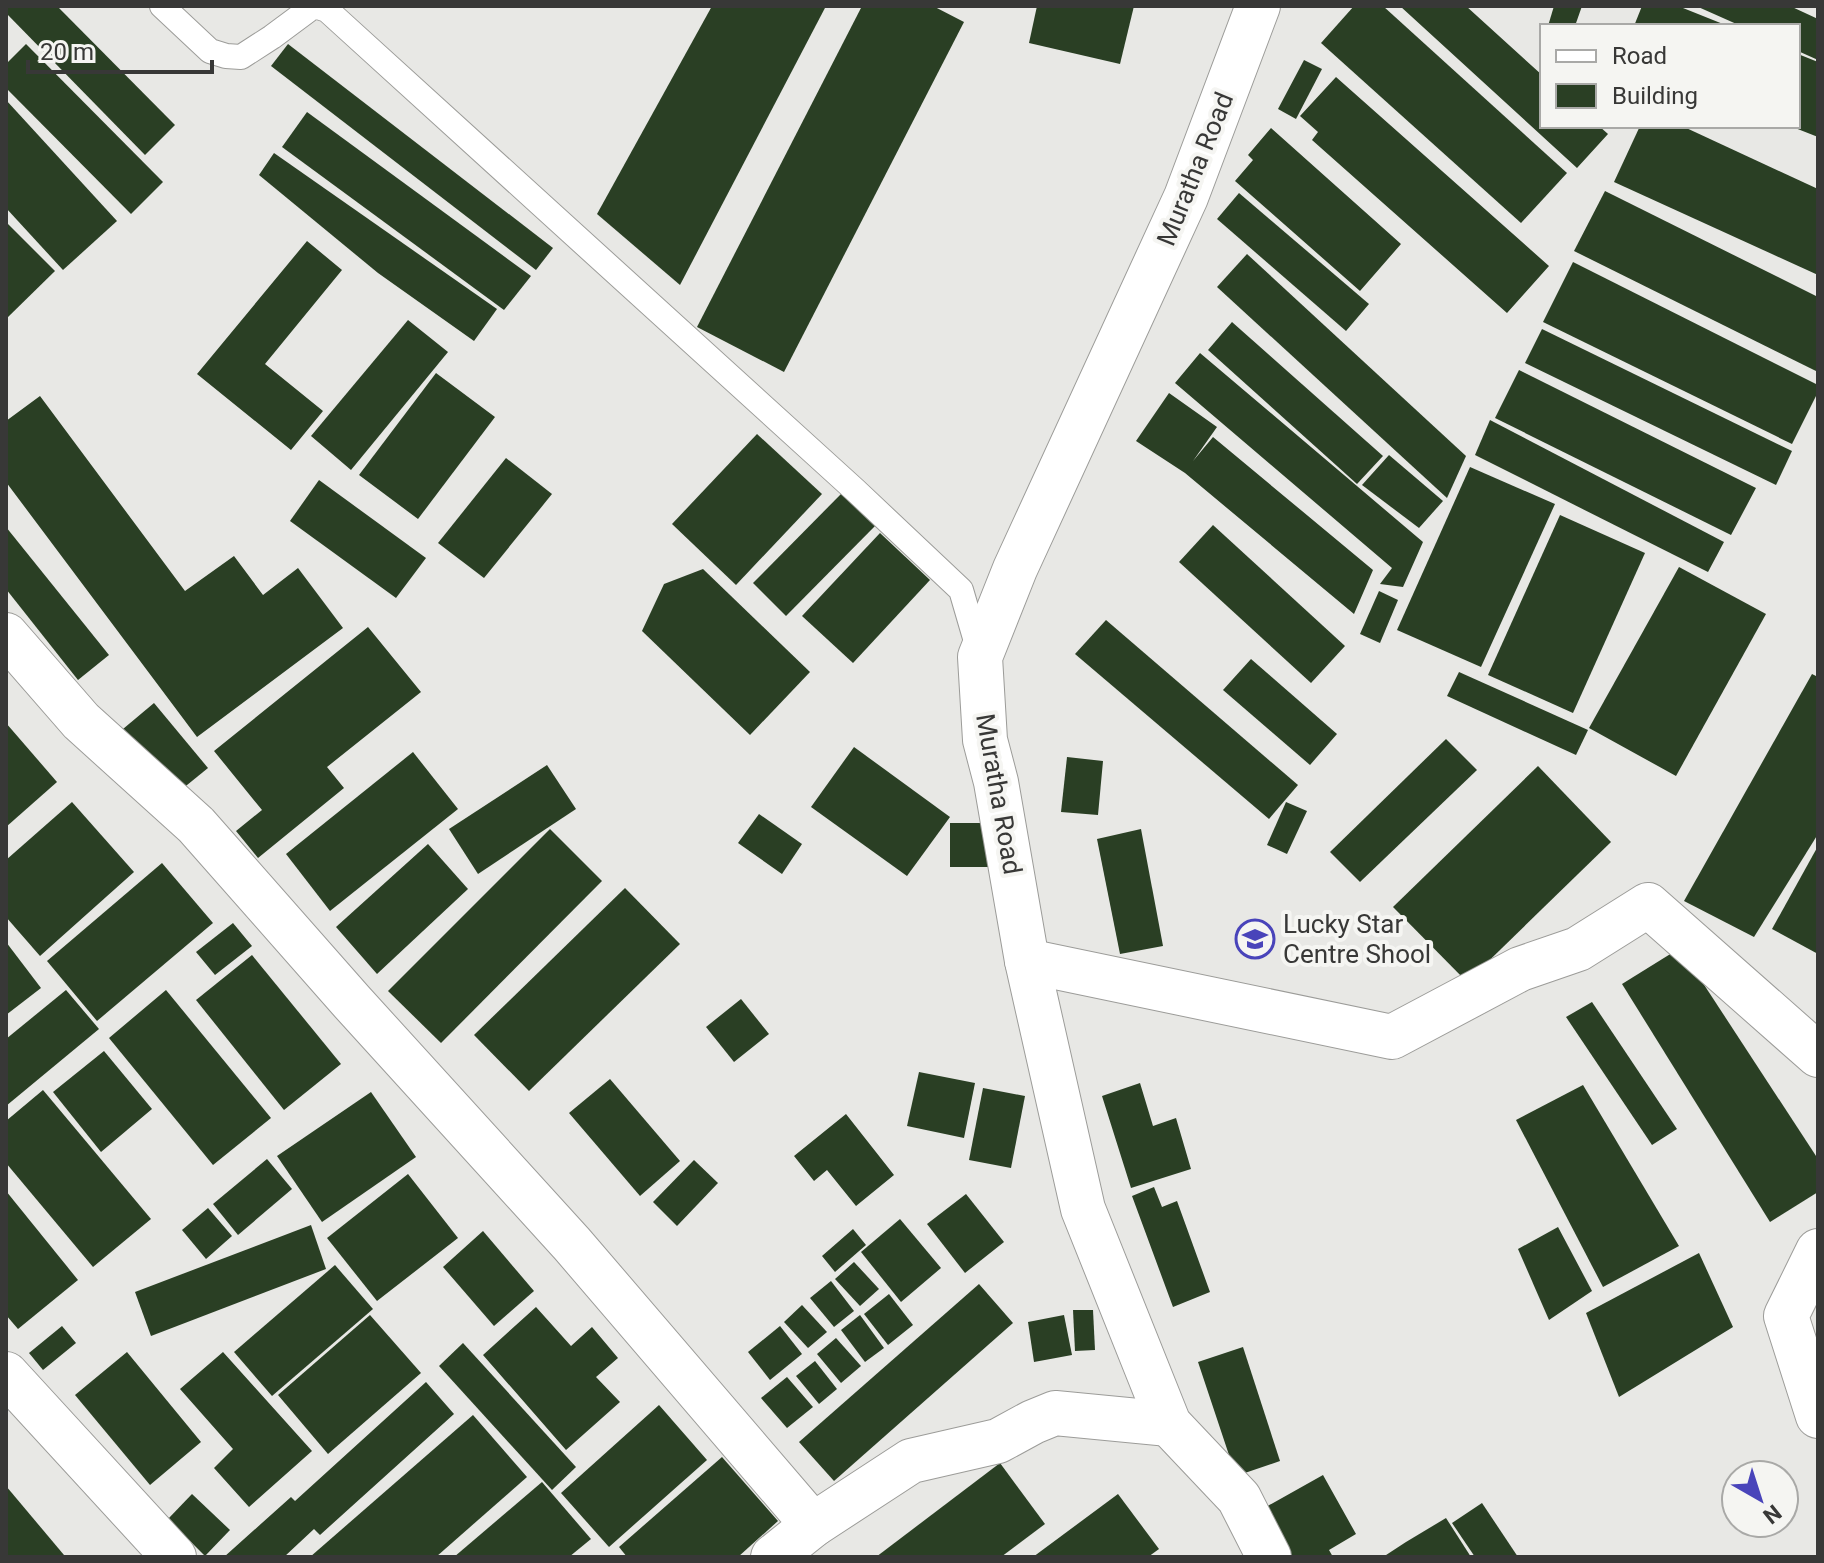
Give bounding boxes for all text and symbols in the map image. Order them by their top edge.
scale bar [28,24,212,74]
legend [1540,24,1800,128]
text: 20 m [40,38,94,66]
text: Road [1612,42,1667,70]
text: Building [1612,82,1698,110]
street label: Muratha Road [1151,88,1239,250]
street label: Muratha Road [970,711,1028,877]
place label: Lucky Star Centre Shool [1283,909,1431,969]
school or university icon: Lucky Star Centre Shool [1234,918,1276,960]
north arrow [1720,1459,1800,1539]
text: N [1758,1500,1786,1529]

